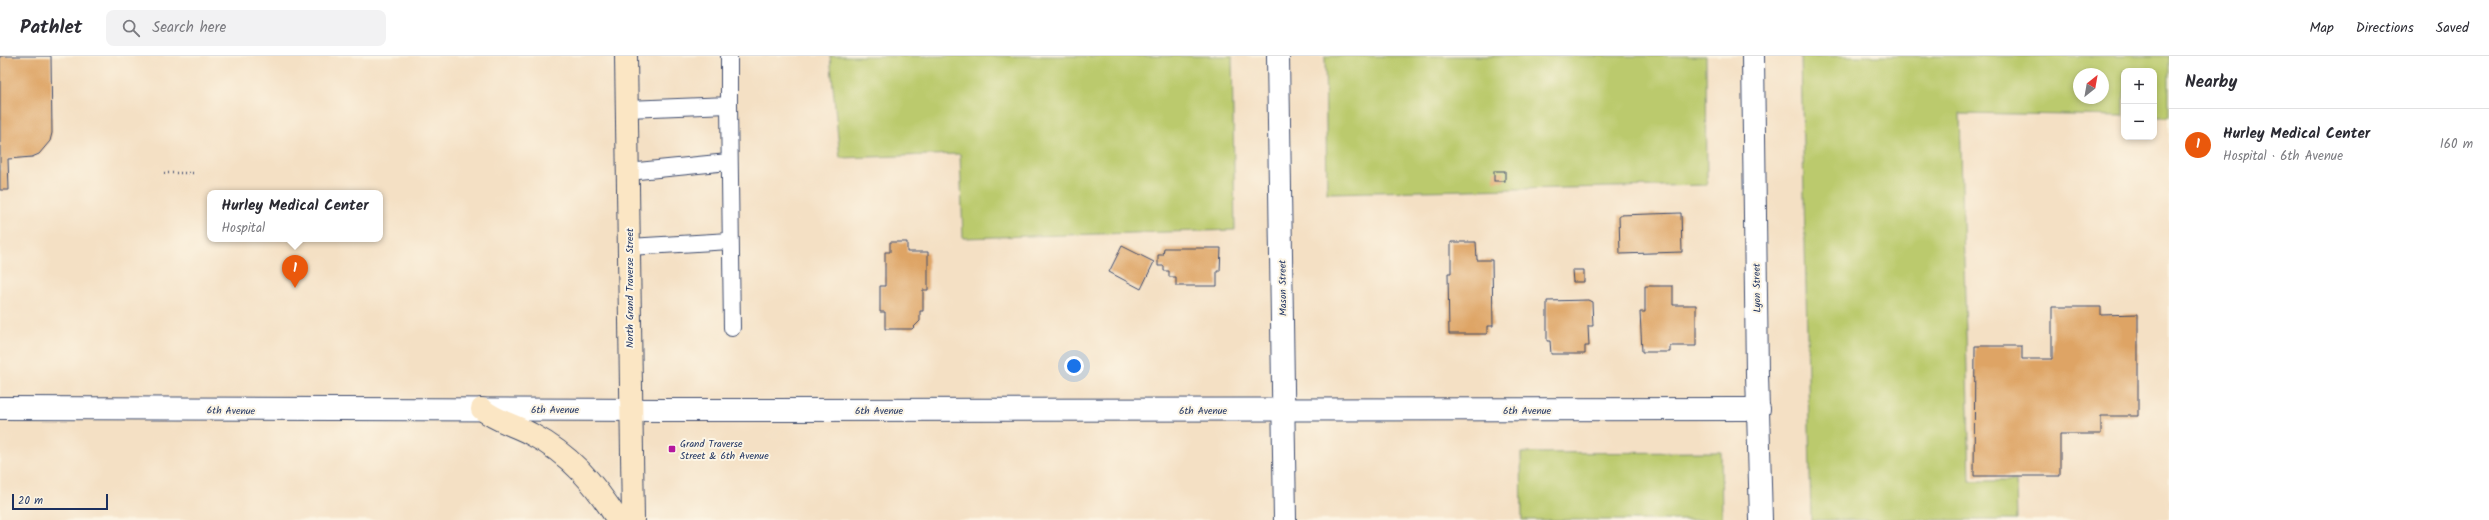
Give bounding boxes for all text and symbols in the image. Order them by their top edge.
search box [106,10,386,46]
text: Pathlet [20,13,82,43]
text: Search here [152,16,226,40]
icon: search [120,17,142,39]
text: Map [2309,17,2334,39]
text: Directions [2356,17,2414,39]
text: Saved [2436,17,2469,39]
north arrow [2073,68,2109,104]
map controls [2121,68,2157,140]
button: + [2121,68,2157,104]
text: Nearby [2185,69,2237,96]
button: − [2121,104,2157,140]
text: Hurley Medical Center [2223,122,2370,146]
text: 1 [2196,134,2200,155]
text: 160 m [2440,134,2473,155]
text: Hospital · 6th Avenue [2223,146,2343,167]
popup [207,190,383,242]
text: Hurley Medical Center [221,194,369,218]
text: Hospital [221,218,265,239]
street label: North Grand Traverse Street [622,228,638,348]
pin: 1 [282,255,308,288]
street label: Mason Street [1275,260,1291,316]
street label: Lyon Street [1749,263,1765,313]
your location [1064,356,1084,376]
street label: 6th Avenue [531,402,580,418]
street label: 6th Avenue [207,403,256,419]
street label: 6th Avenue [855,403,904,419]
street label: 6th Avenue [1179,403,1228,419]
street label: 6th Avenue [1503,403,1552,419]
place label: Grand Traverse Street & 6th Avenue [680,436,769,464]
marker: Grand Traverse Street & 6th Avenue [667,444,677,454]
scale bar [12,492,108,511]
text: 20 m [18,492,43,510]

